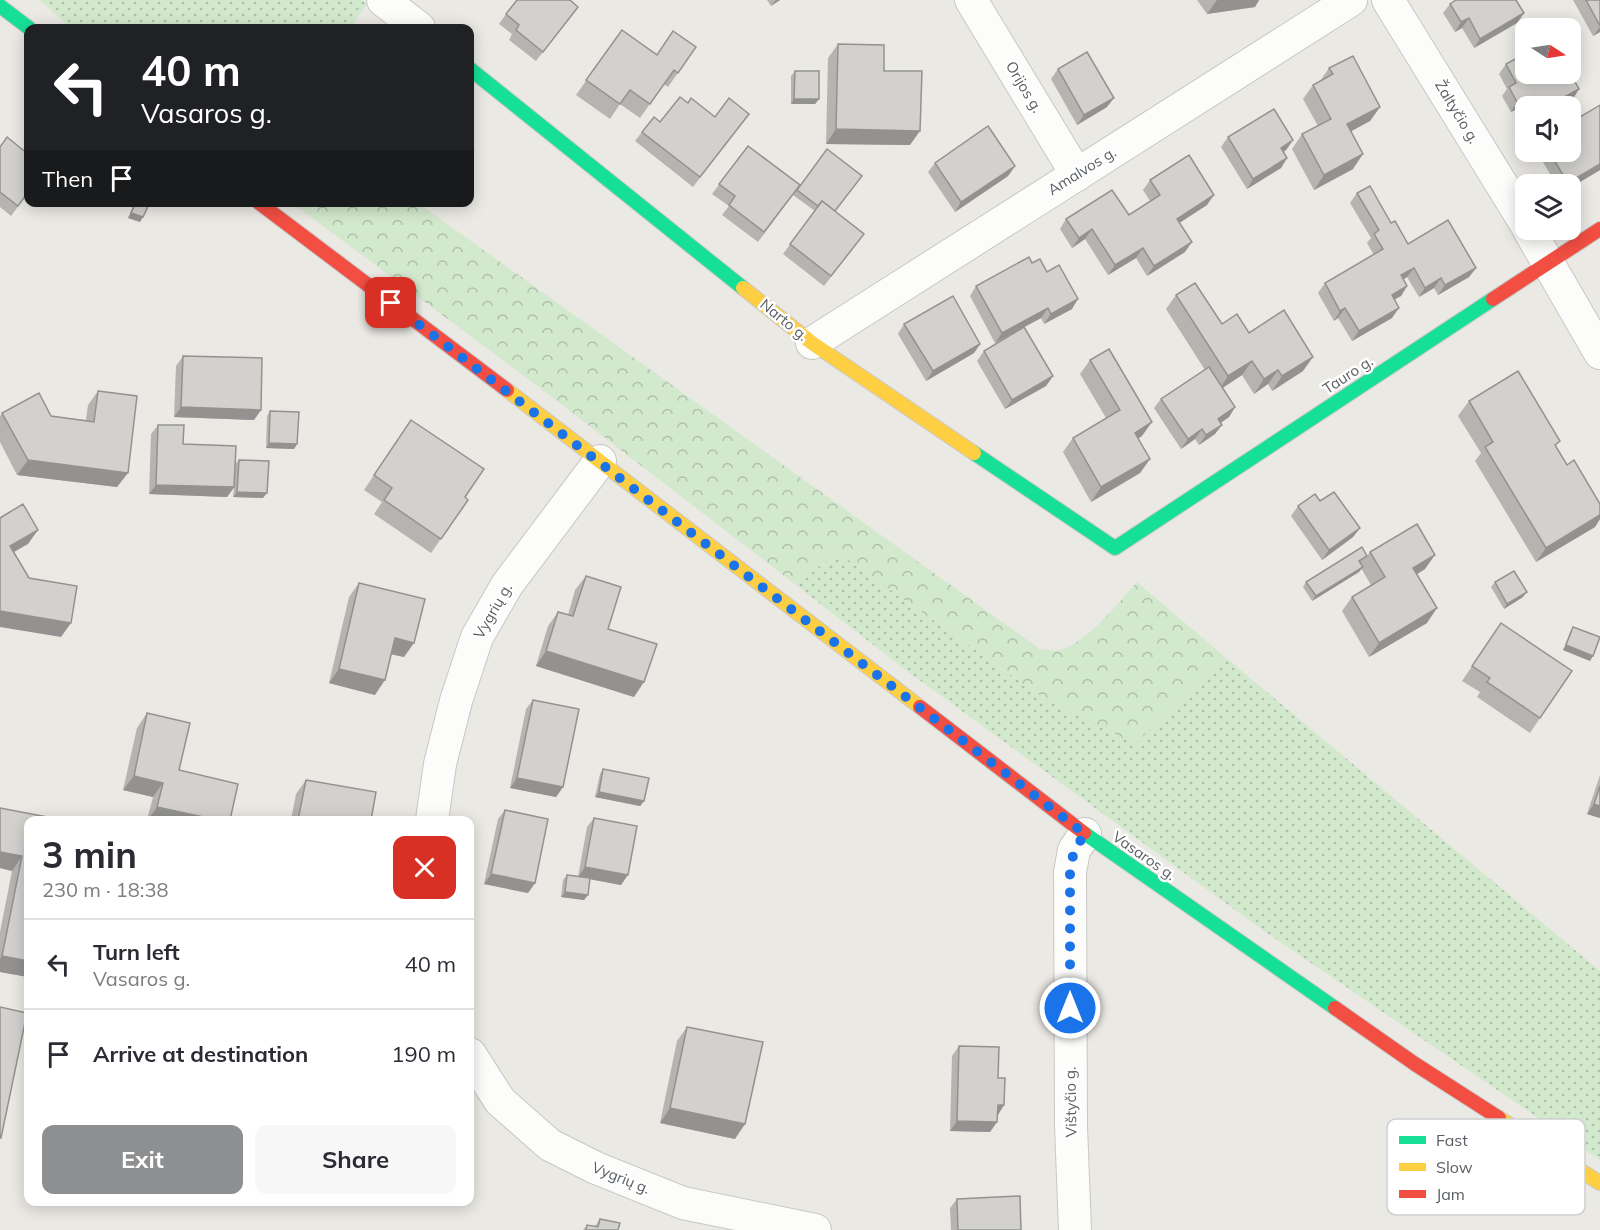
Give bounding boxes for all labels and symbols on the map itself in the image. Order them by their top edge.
north arrow [1515,18,1581,84]
street label: Orijos g. [1002,58,1047,116]
street label: Žaltyčio g. [1431,77,1484,147]
street label: Amalvos g. [1044,142,1119,199]
pin [365,277,416,328]
street label: Narto g. [757,295,812,345]
street label: Tauro g. [1319,351,1376,398]
street label: Vygrių g. [469,580,516,642]
street label: Vasaros g. [1109,827,1180,884]
position arrow [1038,976,1102,1040]
street label: Vištyčio g. [1060,1067,1081,1137]
legend [1387,1119,1585,1215]
text: Fast [1436,1130,1468,1150]
street label: Vygrių g. [589,1157,653,1198]
text: Slow [1436,1157,1473,1177]
text: Jam [1436,1184,1465,1204]

